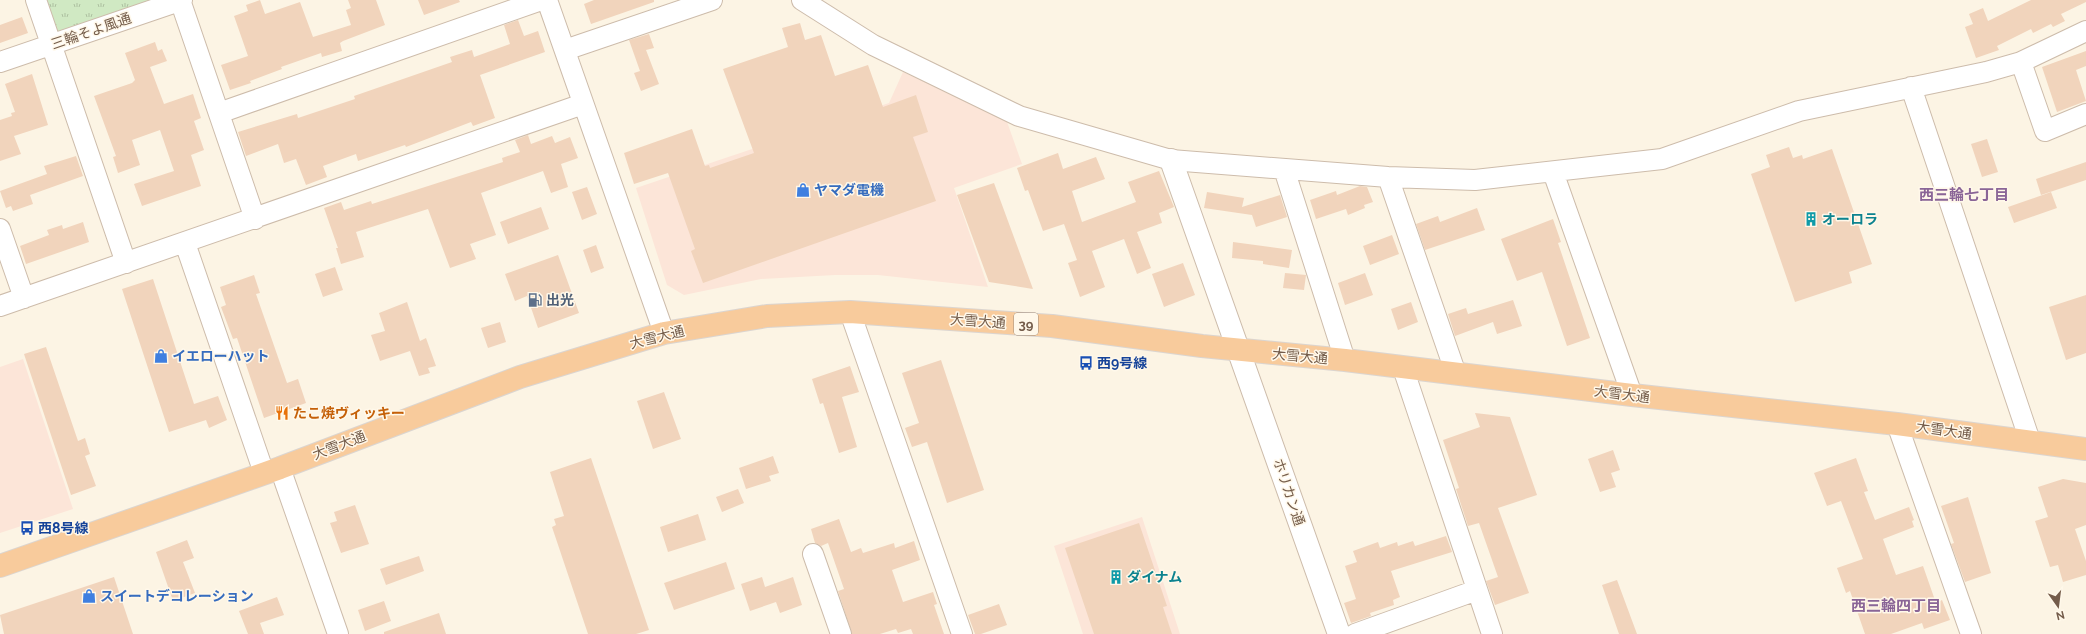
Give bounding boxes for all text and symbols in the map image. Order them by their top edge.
street label: 三輪そよ風通 [49,10,133,52]
shop icon: ヤマダ電機 [795,182,811,198]
place label: ヤマダ電機 [814,182,884,198]
district label: 西三輪七丁目 [1919,186,2009,204]
building icon: オーロラ [1803,211,1819,227]
place label: オーロラ [1822,211,1878,227]
fuel station icon: 出光 [527,292,543,308]
place label: 出光 [546,292,574,308]
street label: 大雪大通 [950,311,1006,331]
road number: 39 [1014,313,1038,335]
street label: 大雪大通 [628,322,686,352]
street label: 大雪大通 [1271,346,1329,366]
shop icon: イエローハット [153,348,169,364]
place label: イエローハット [172,348,270,364]
bus stop icon: 西9号線 [1078,355,1094,371]
place label: 西9号線 [1097,355,1147,371]
street label: 大雪大通 [1593,383,1651,405]
restaurant icon: たこ焼ヴィッキー [274,405,290,421]
place label: たこ焼ヴィッキー [293,405,405,421]
street label: 大雪大通 [1915,418,1973,442]
street label: 大雪大通 [310,427,368,463]
street label: ホリカン通 [1270,456,1308,528]
bus stop icon: 西8号線 [19,520,35,536]
place label: 西8号線 [38,520,88,536]
building icon: ダイナム [1108,569,1124,585]
place label: ダイナム [1127,569,1182,585]
north arrow [2038,586,2078,626]
shop icon: スイートデコレーション [81,588,97,604]
place label: スイートデコレーション [100,588,254,604]
district label: 西三輪四丁目 [1851,597,1941,615]
text: N [2055,608,2066,623]

